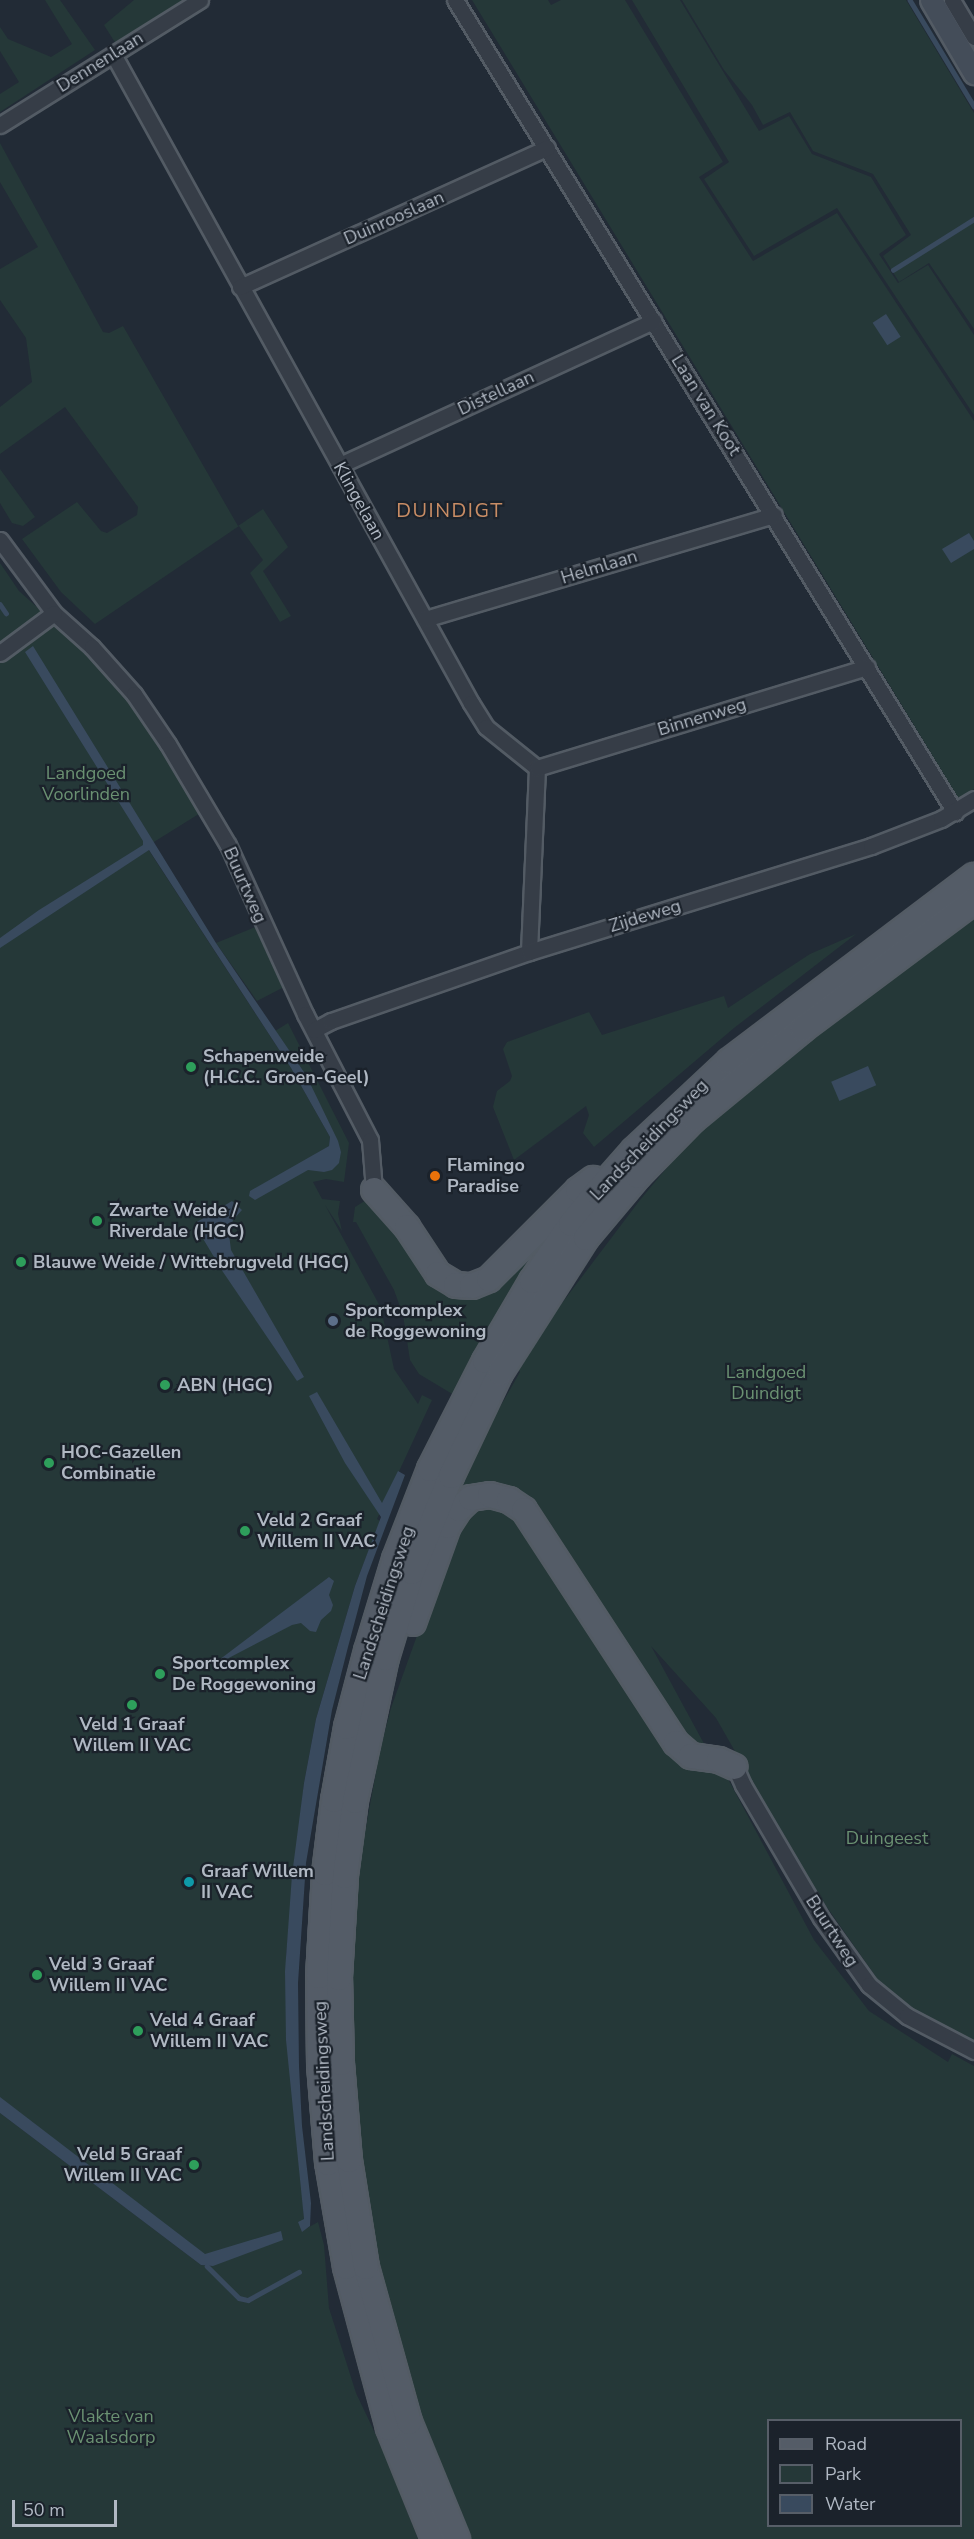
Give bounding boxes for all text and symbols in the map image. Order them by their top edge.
street label: Dennenlaan [53,27,147,97]
street label: Duinrooslaan [341,186,447,250]
street label: Laan van Koot [667,351,745,459]
street label: Distellaan [454,366,538,420]
street label: Klingelaan [329,458,389,544]
district label: DUINDIGT [396,498,504,522]
street label: Helmlaan [558,545,640,589]
street label: Binnenweg [655,693,749,741]
park label: Landgoed Voorlinden [42,763,130,806]
street label: Buurtweg [219,844,271,926]
street label: Zijdeweg [606,895,684,937]
place label: Schapenweide (H.C.C. Groen-Geel) [203,1046,370,1088]
marker: Schapenweide (H.C.C. Groen-Geel) [184,1060,198,1074]
street label: Landscheidingsweg [586,1075,712,1205]
place label: Flamingo Paradise [447,1155,525,1198]
marker: Flamingo Paradise [428,1169,442,1183]
place label: Zwarte Weide / Riverdale (HGC) [109,1200,245,1242]
marker: Zwarte Weide / Riverdale (HGC) [90,1214,104,1228]
place label: Blauwe Weide / Wittebrugveld (HGC) [33,1251,350,1273]
marker: Blauwe Weide / Wittebrugveld (HGC) [14,1255,28,1269]
place label: Sportcomplex de Roggewoning [345,1300,486,1342]
marker: Sportcomplex de Roggewoning [326,1314,340,1328]
park label: Landgoed Duindigt [726,1362,806,1404]
place label: ABN (HGC) [177,1374,273,1396]
marker: ABN (HGC) [158,1378,172,1392]
place label: HOC-Gazellen Combinatie [61,1442,181,1484]
marker: HOC-Gazellen Combinatie [42,1456,56,1470]
place label: Veld 2 Graaf Willem II VAC [257,1510,375,1552]
marker: Veld 2 Graaf Willem II VAC [238,1524,252,1538]
street label: Landscheidingsweg [349,1524,419,1682]
place label: Sportcomplex De Roggewoning [172,1653,316,1696]
marker: Sportcomplex De Roggewoning [153,1667,167,1681]
marker: Veld 1 Graaf Willem II VAC [125,1698,139,1712]
place label: Veld 1 Graaf Willem II VAC [73,1714,191,1756]
park label: Duingeest [846,1827,928,1849]
place label: Graaf Willem II VAC [201,1861,314,1904]
marker: Graaf Willem II VAC [182,1875,196,1889]
street label: Buurtweg [801,1891,863,1971]
place label: Veld 3 Graaf Willem II VAC [49,1954,167,1996]
marker: Veld 3 Graaf Willem II VAC [30,1968,44,1982]
street label: Landscheidingsweg [309,2001,339,2161]
place label: Veld 4 Graaf Willem II VAC [150,2010,268,2052]
marker: Veld 4 Graaf Willem II VAC [131,2024,145,2038]
place label: Veld 5 Graaf Willem II VAC [64,2144,182,2186]
marker: Veld 5 Graaf Willem II VAC [187,2158,201,2172]
park label: Vlakte van Waalsdorp [66,2406,156,2448]
legend [767,2419,962,2527]
text: Road [825,2432,867,2456]
text: Park [825,2462,861,2486]
scale bar [15,2488,120,2526]
text: Water [825,2492,876,2516]
text: 50 m [23,2498,65,2522]

